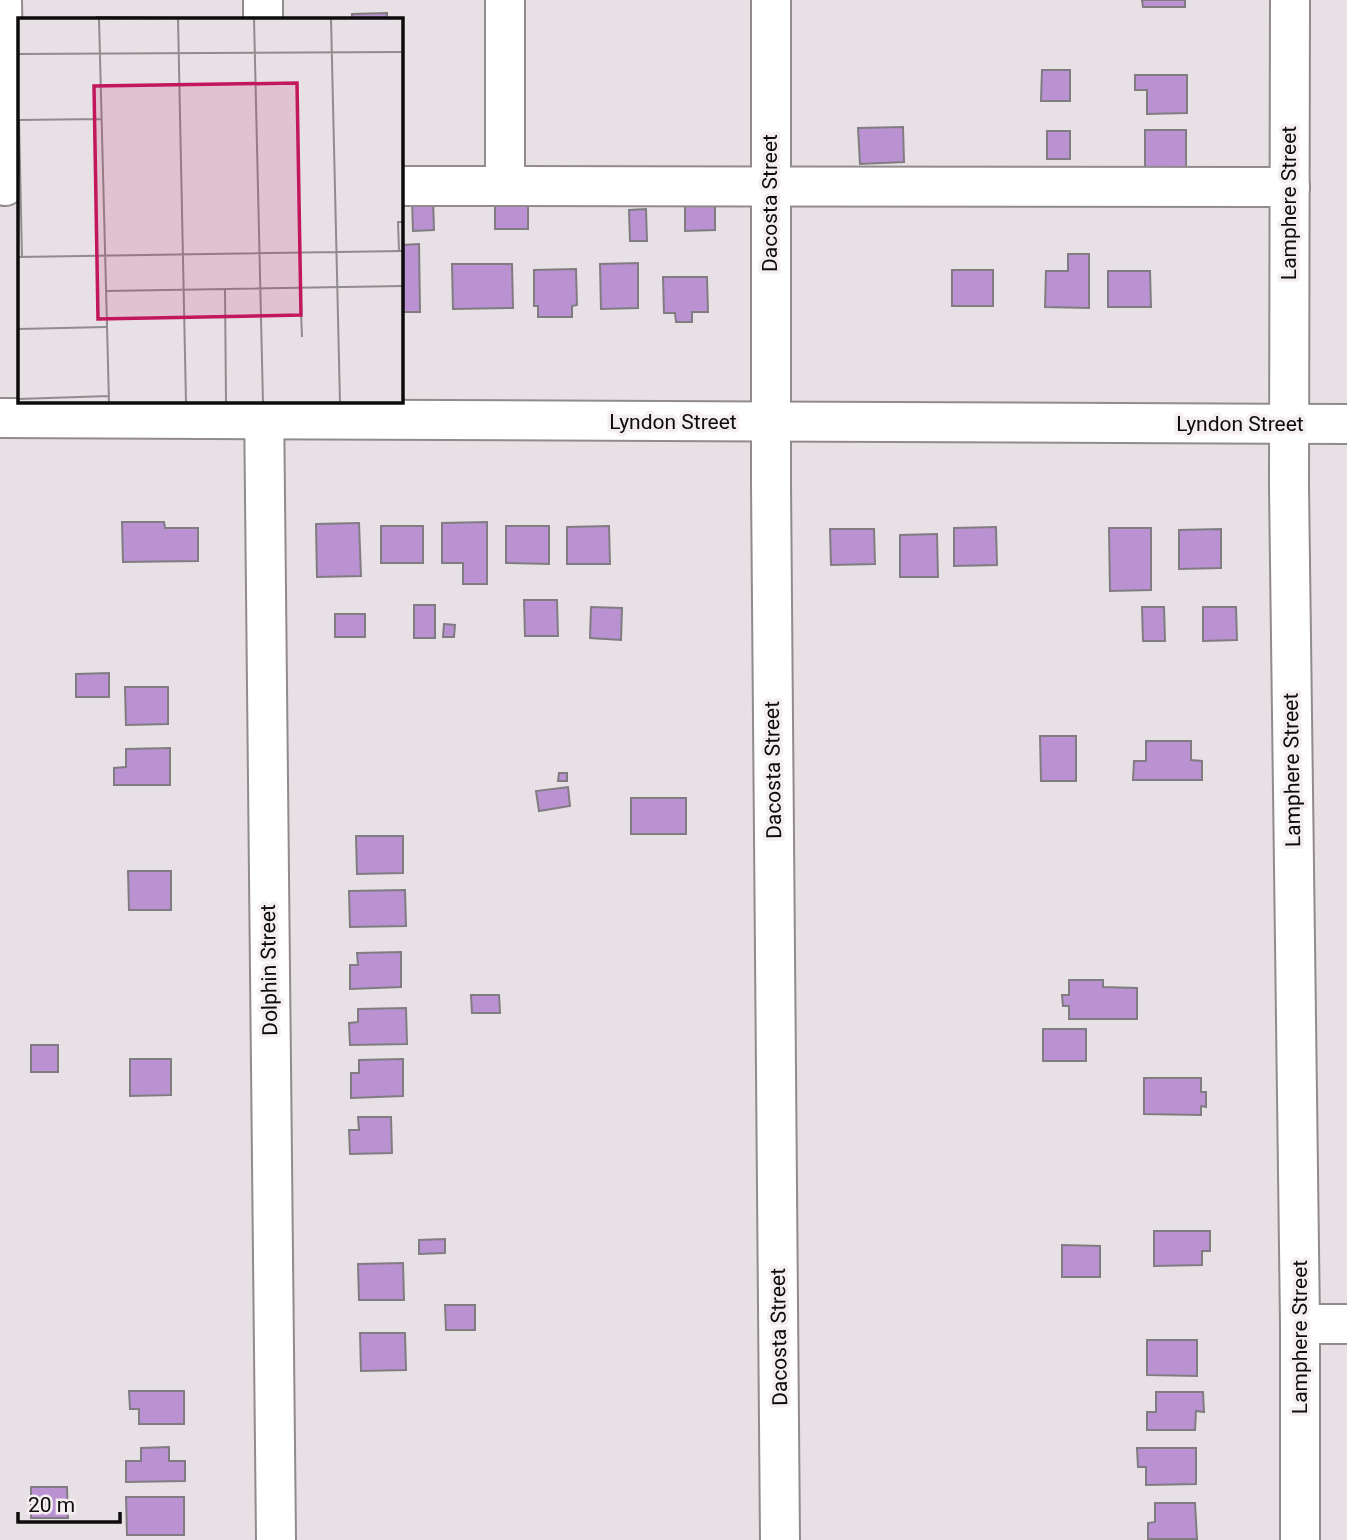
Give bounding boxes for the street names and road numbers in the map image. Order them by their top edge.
street label: Lamphere Street [1277,126,1301,280]
street label: Dacosta Street [758,134,782,272]
street label: Lyndon Street [609,410,737,434]
street label: Lyndon Street [1176,412,1304,436]
street label: Lamphere Street [1279,693,1305,847]
street label: Dacosta Street [760,701,786,839]
street label: Dolphin Street [256,904,282,1036]
street label: Lamphere Street [1288,1260,1312,1414]
street label: Dacosta Street [766,1268,792,1406]

